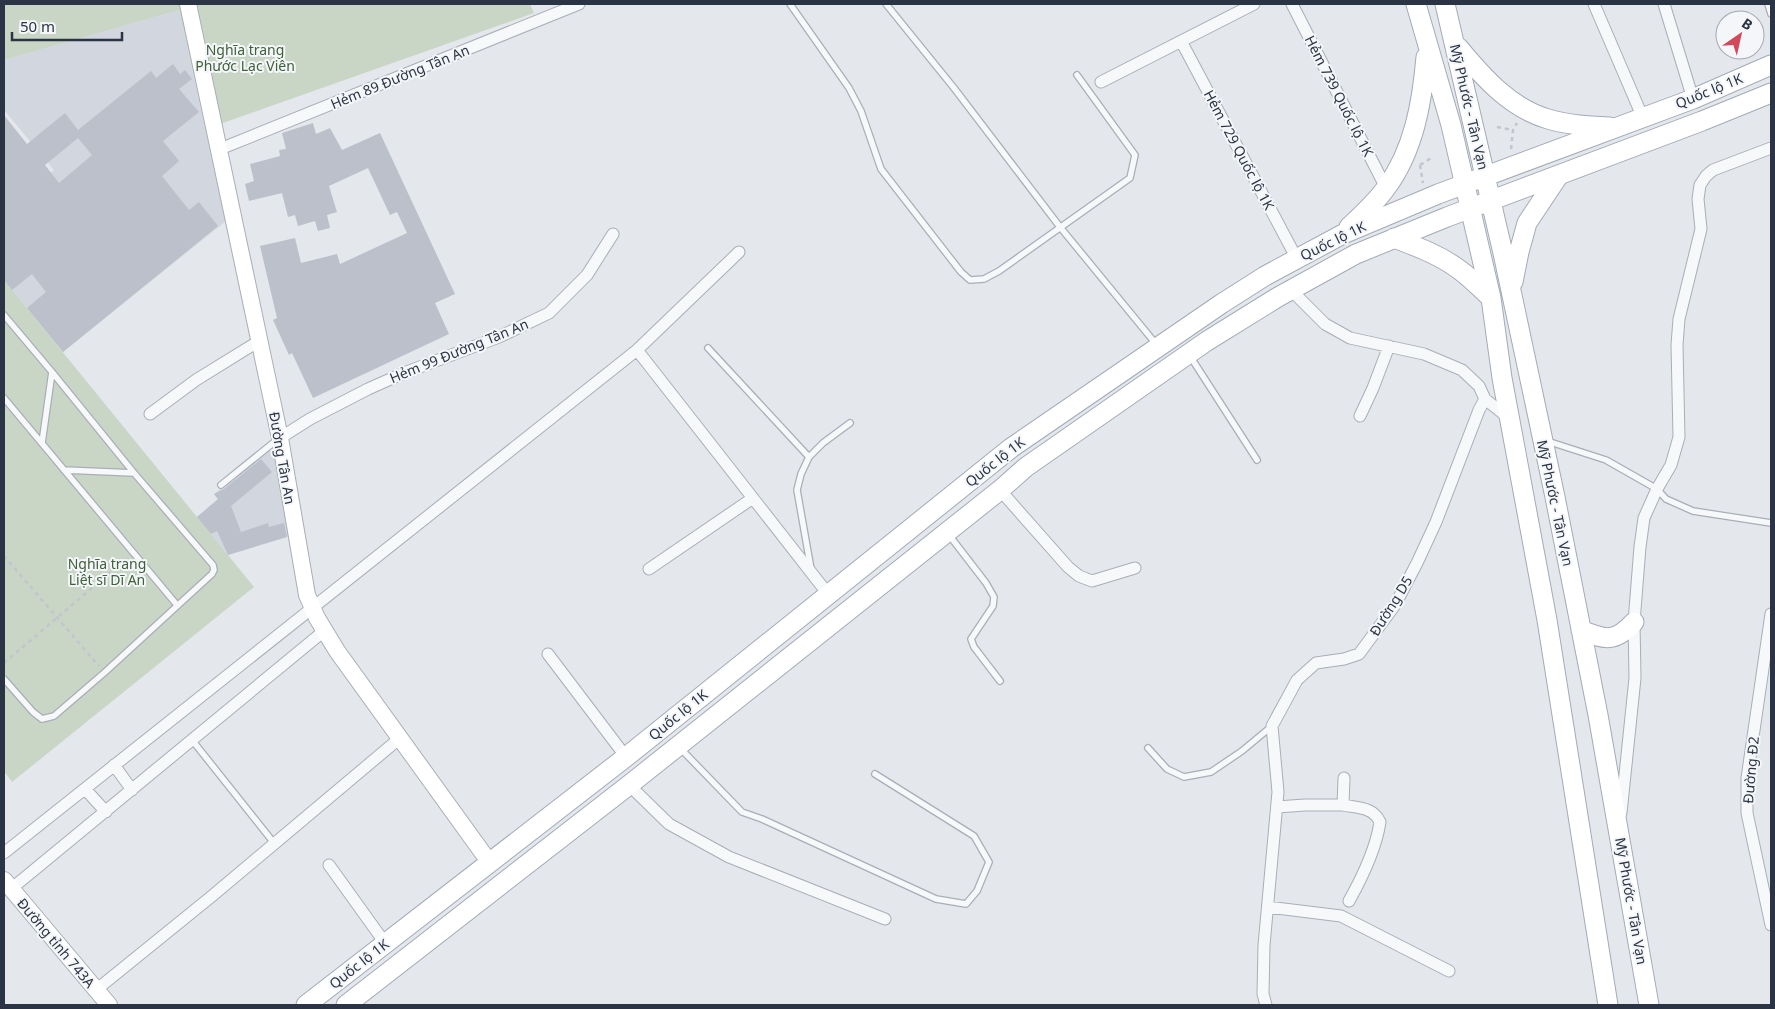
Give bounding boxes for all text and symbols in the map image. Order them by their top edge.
scale bar [12,10,122,42]
north arrow [1715,10,1765,60]
text: B [1738,13,1757,34]
text: 50 m [20,16,55,36]
street label: Hẻm 739 Quốc lộ 1K [1301,32,1378,160]
park label: Nghĩa trang Phước Lạc Viên [195,40,295,75]
street label: Hẻm 89 Đường Tân An [328,40,472,113]
street label: Mỹ Phước - Tân Vạn [1446,42,1493,172]
street label: Quốc lộ 1K [1672,68,1746,113]
street label: Hẻm 729 Quốc lộ 1K [1200,86,1279,213]
street label: Quốc lộ 1K [1297,216,1369,265]
street label: Hẻm 99 Đường Tân An [387,314,531,387]
street label: Đường Tân An [265,410,300,506]
street label: Quốc lộ 1K [961,432,1029,491]
street label: Mỹ Phước - Tân Vạn [1533,438,1578,568]
park label: Nghĩa trang Liệt sĩ Dĩ An [68,554,146,589]
street label: Đường D5 [1365,572,1416,639]
street label: Quốc lộ 1K [644,685,711,744]
street label: Đường Đ2 [1738,736,1763,804]
street label: Mỹ Phước - Tân Vạn [1611,836,1652,966]
street label: Đường tỉnh 743A [13,894,100,992]
street label: Quốc lộ 1K [325,934,393,993]

